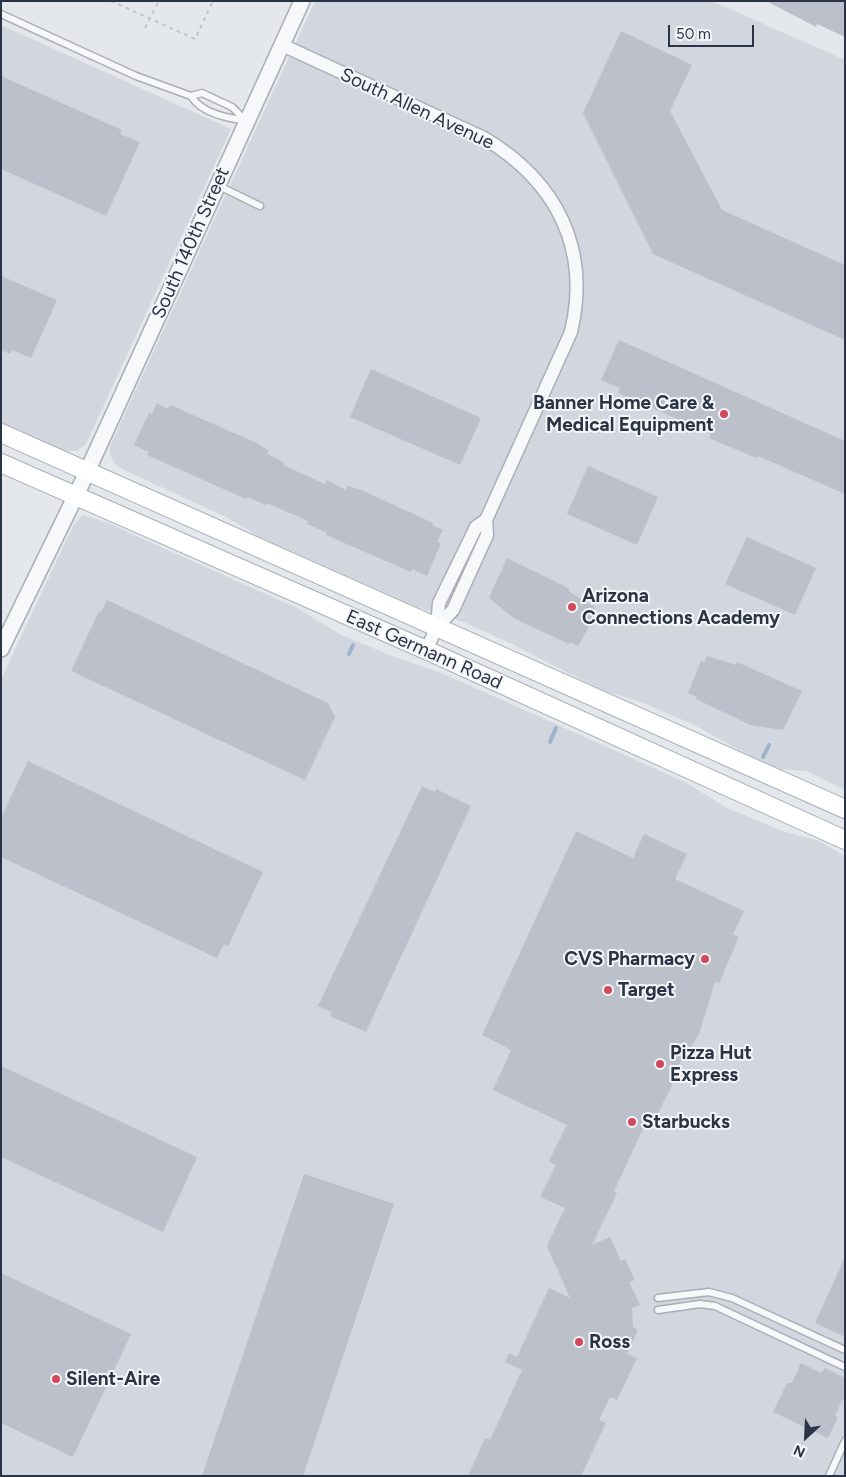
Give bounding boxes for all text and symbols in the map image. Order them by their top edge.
scale bar [671,15,757,47]
text: 50 m [676,25,711,43]
street label: South Allen Avenue [337,63,497,155]
street label: South 140th Street [147,164,235,322]
place label: Banner Home Care & Medical Equipment [533,392,714,436]
marker: Banner Home Care & Medical Equipment [718,408,730,420]
place label: Arizona Connections Academy [582,585,780,629]
marker: Arizona Connections Academy [566,601,578,613]
street label: East Germann Road [342,605,506,695]
place label: CVS Pharmacy [564,948,695,970]
marker: CVS Pharmacy [699,953,711,965]
place label: Target [618,979,675,1001]
marker: Target [602,984,614,996]
place label: Pizza Hut Express [670,1042,752,1086]
marker: Pizza Hut Express [654,1058,666,1070]
place label: Starbucks [642,1111,730,1133]
marker: Starbucks [626,1116,638,1128]
place label: Ross [589,1331,630,1353]
marker: Ross [573,1336,585,1348]
place label: Silent-Aire [66,1368,160,1390]
marker: Silent-Aire [50,1373,62,1385]
north arrow [781,1412,831,1462]
text: N [791,1441,808,1461]

